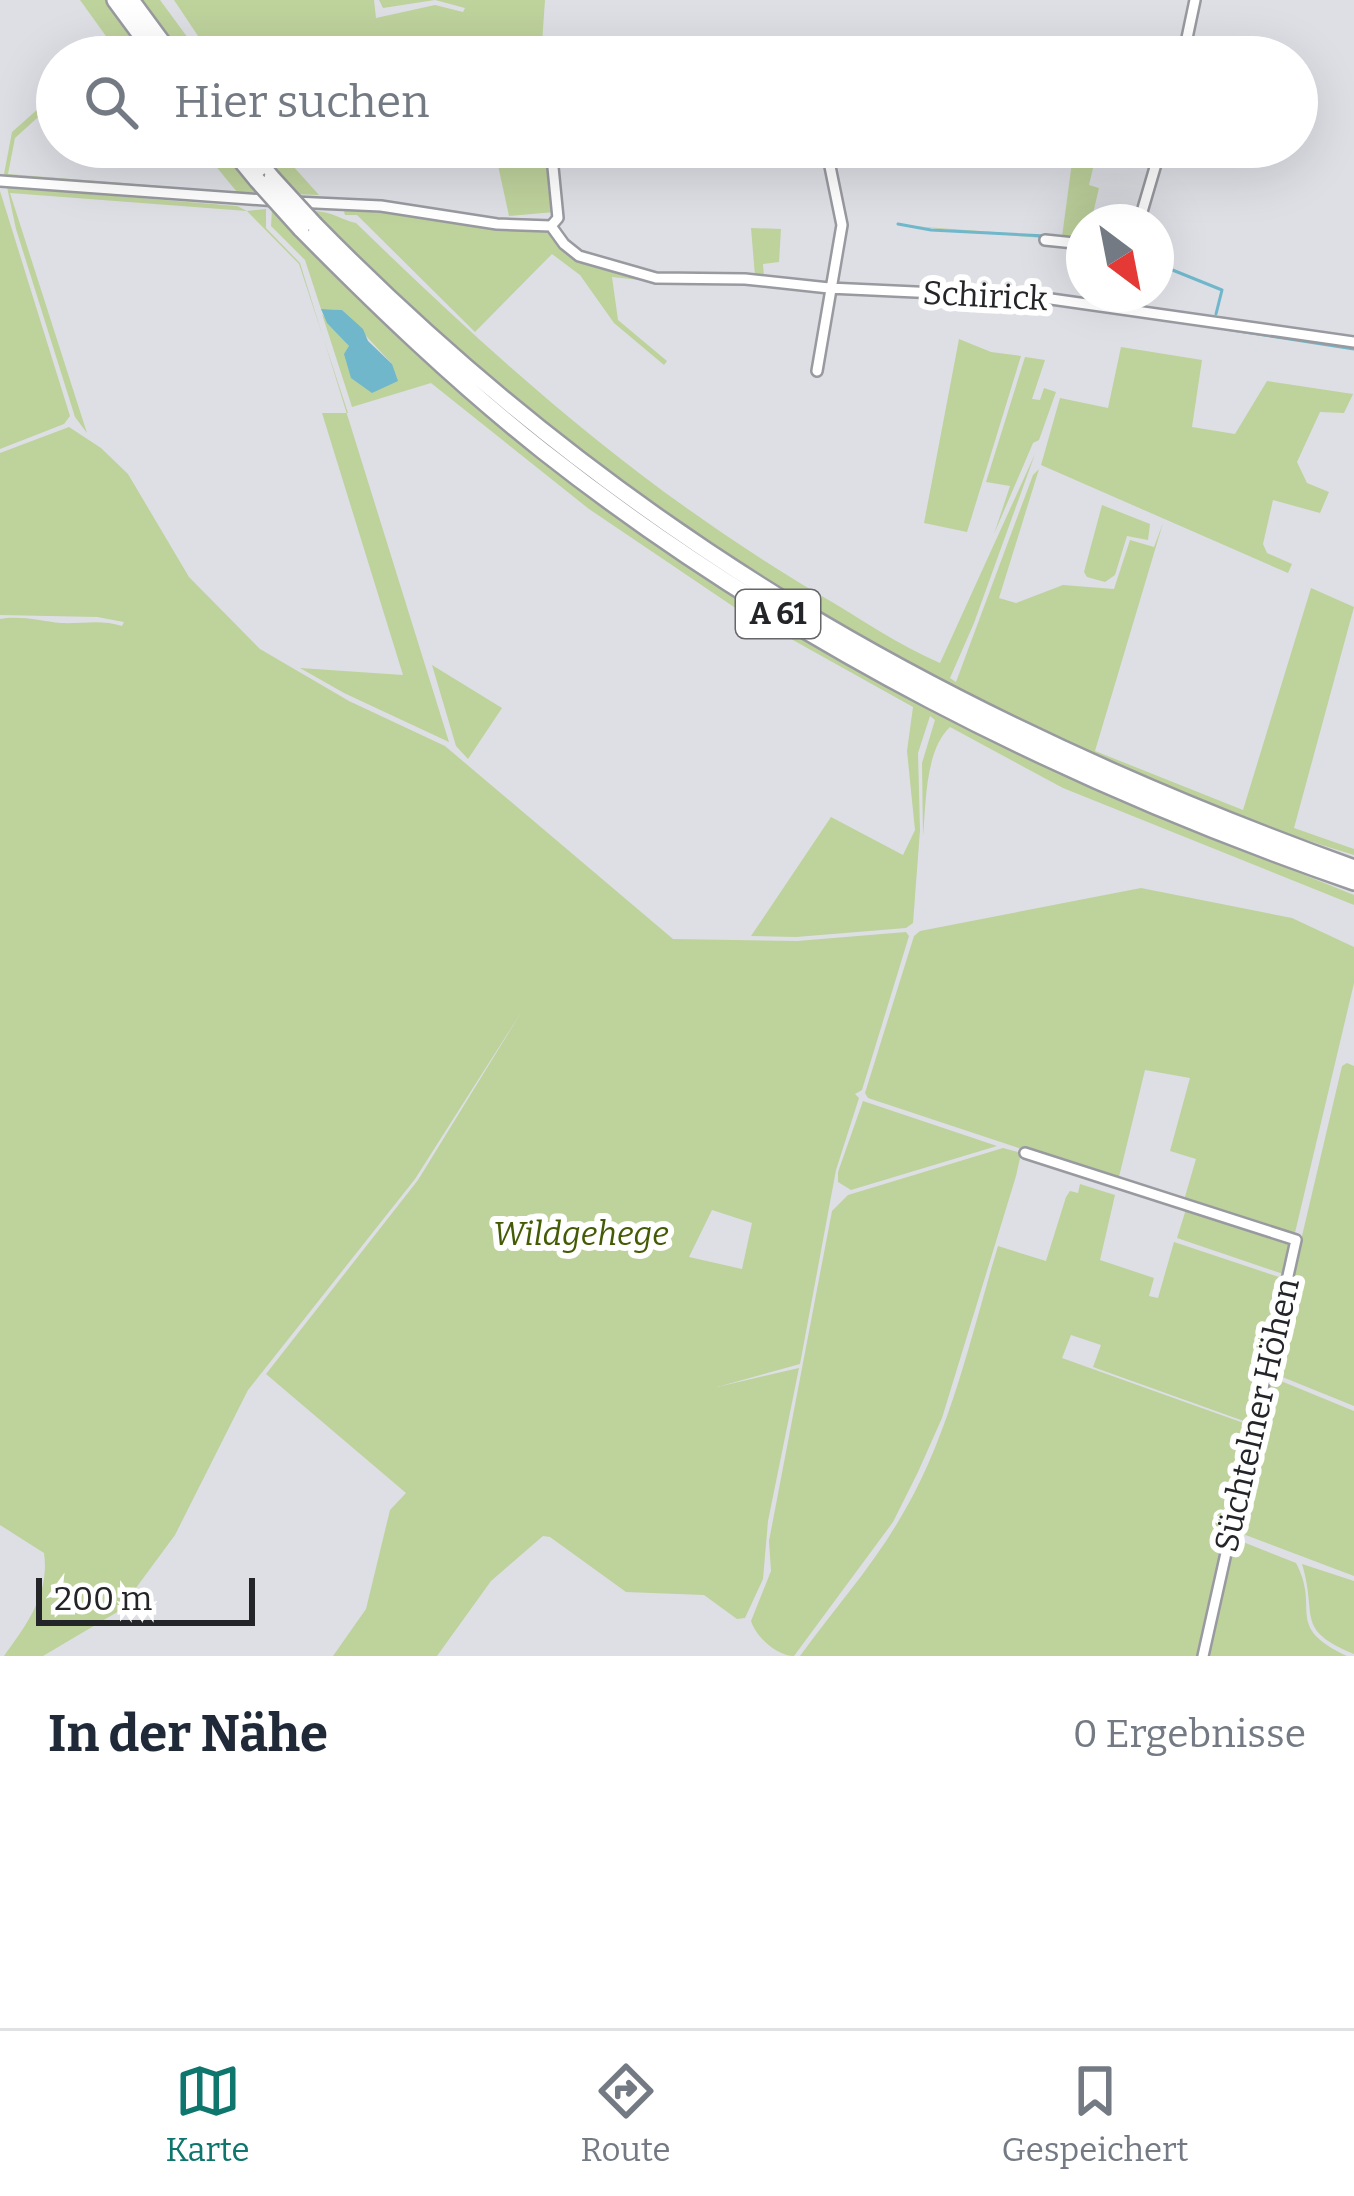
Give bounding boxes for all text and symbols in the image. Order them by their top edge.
search box [36,36,1318,168]
icon: search [78,69,144,135]
text: Hier suchen [174,75,430,129]
north arrow [1066,204,1174,312]
street label: Schirick [922,273,1049,319]
road number: A 61 [736,590,820,638]
park label: Wildgehege [493,1214,669,1254]
street label: Süchtelner Höhen [1206,1274,1308,1556]
scale bar [36,1572,255,1625]
text: 200 m [54,1579,152,1619]
text: In der Nähe [48,1703,328,1765]
text: 0 Ergebnisse [1073,1711,1306,1757]
tab: Karte [165,2058,250,2170]
tab: Route [581,2058,671,2170]
tab: Gespeichert [1001,2058,1189,2170]

